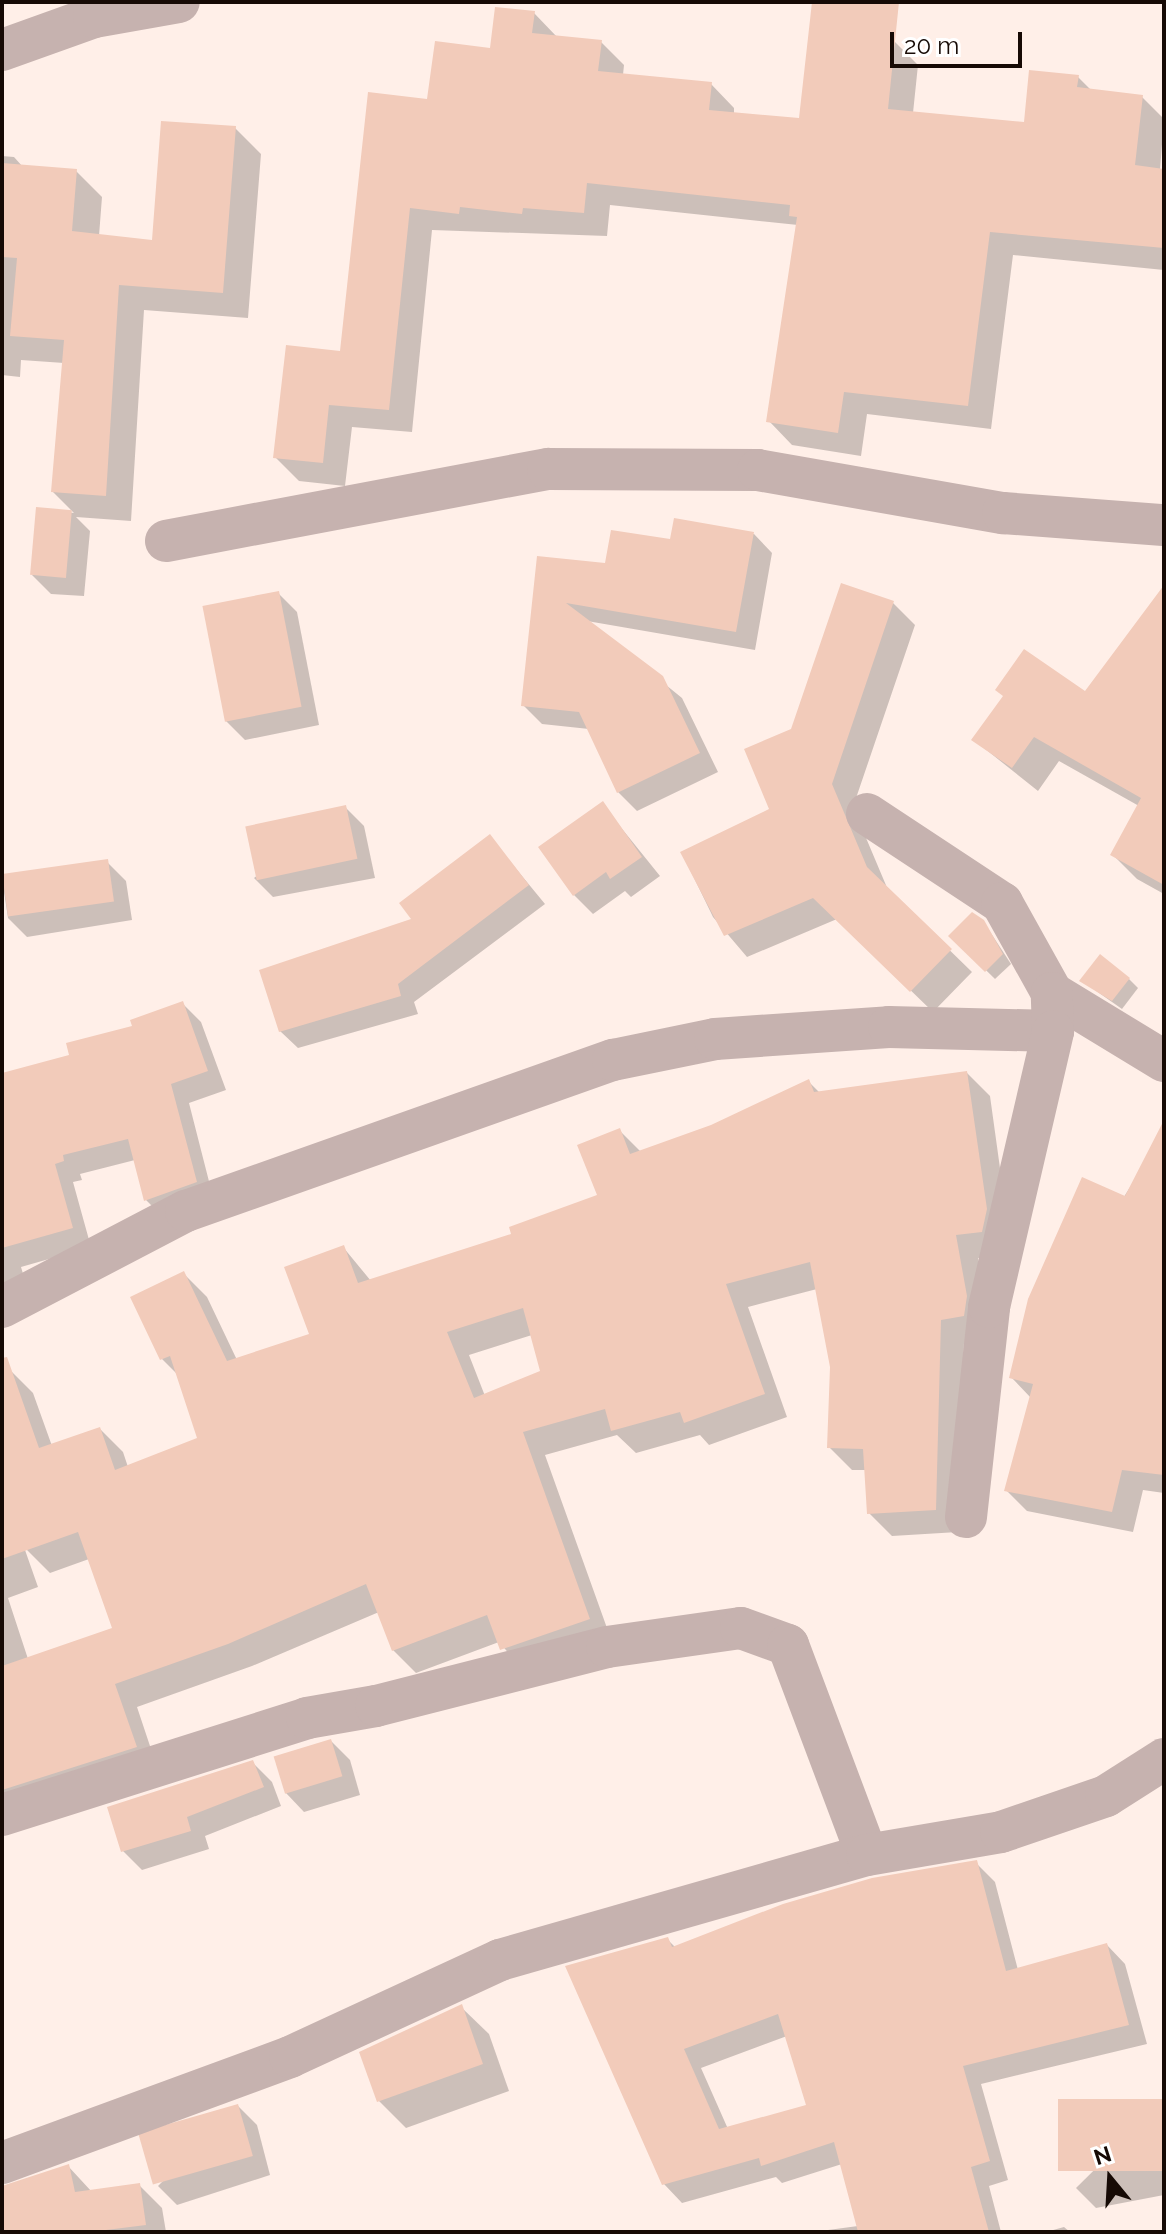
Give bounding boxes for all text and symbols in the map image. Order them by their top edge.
scale bar [894,16,1026,66]
text: 20 m [904,31,959,60]
north arrow [1070,2138,1150,2218]
text: N [1091,2140,1115,2170]

